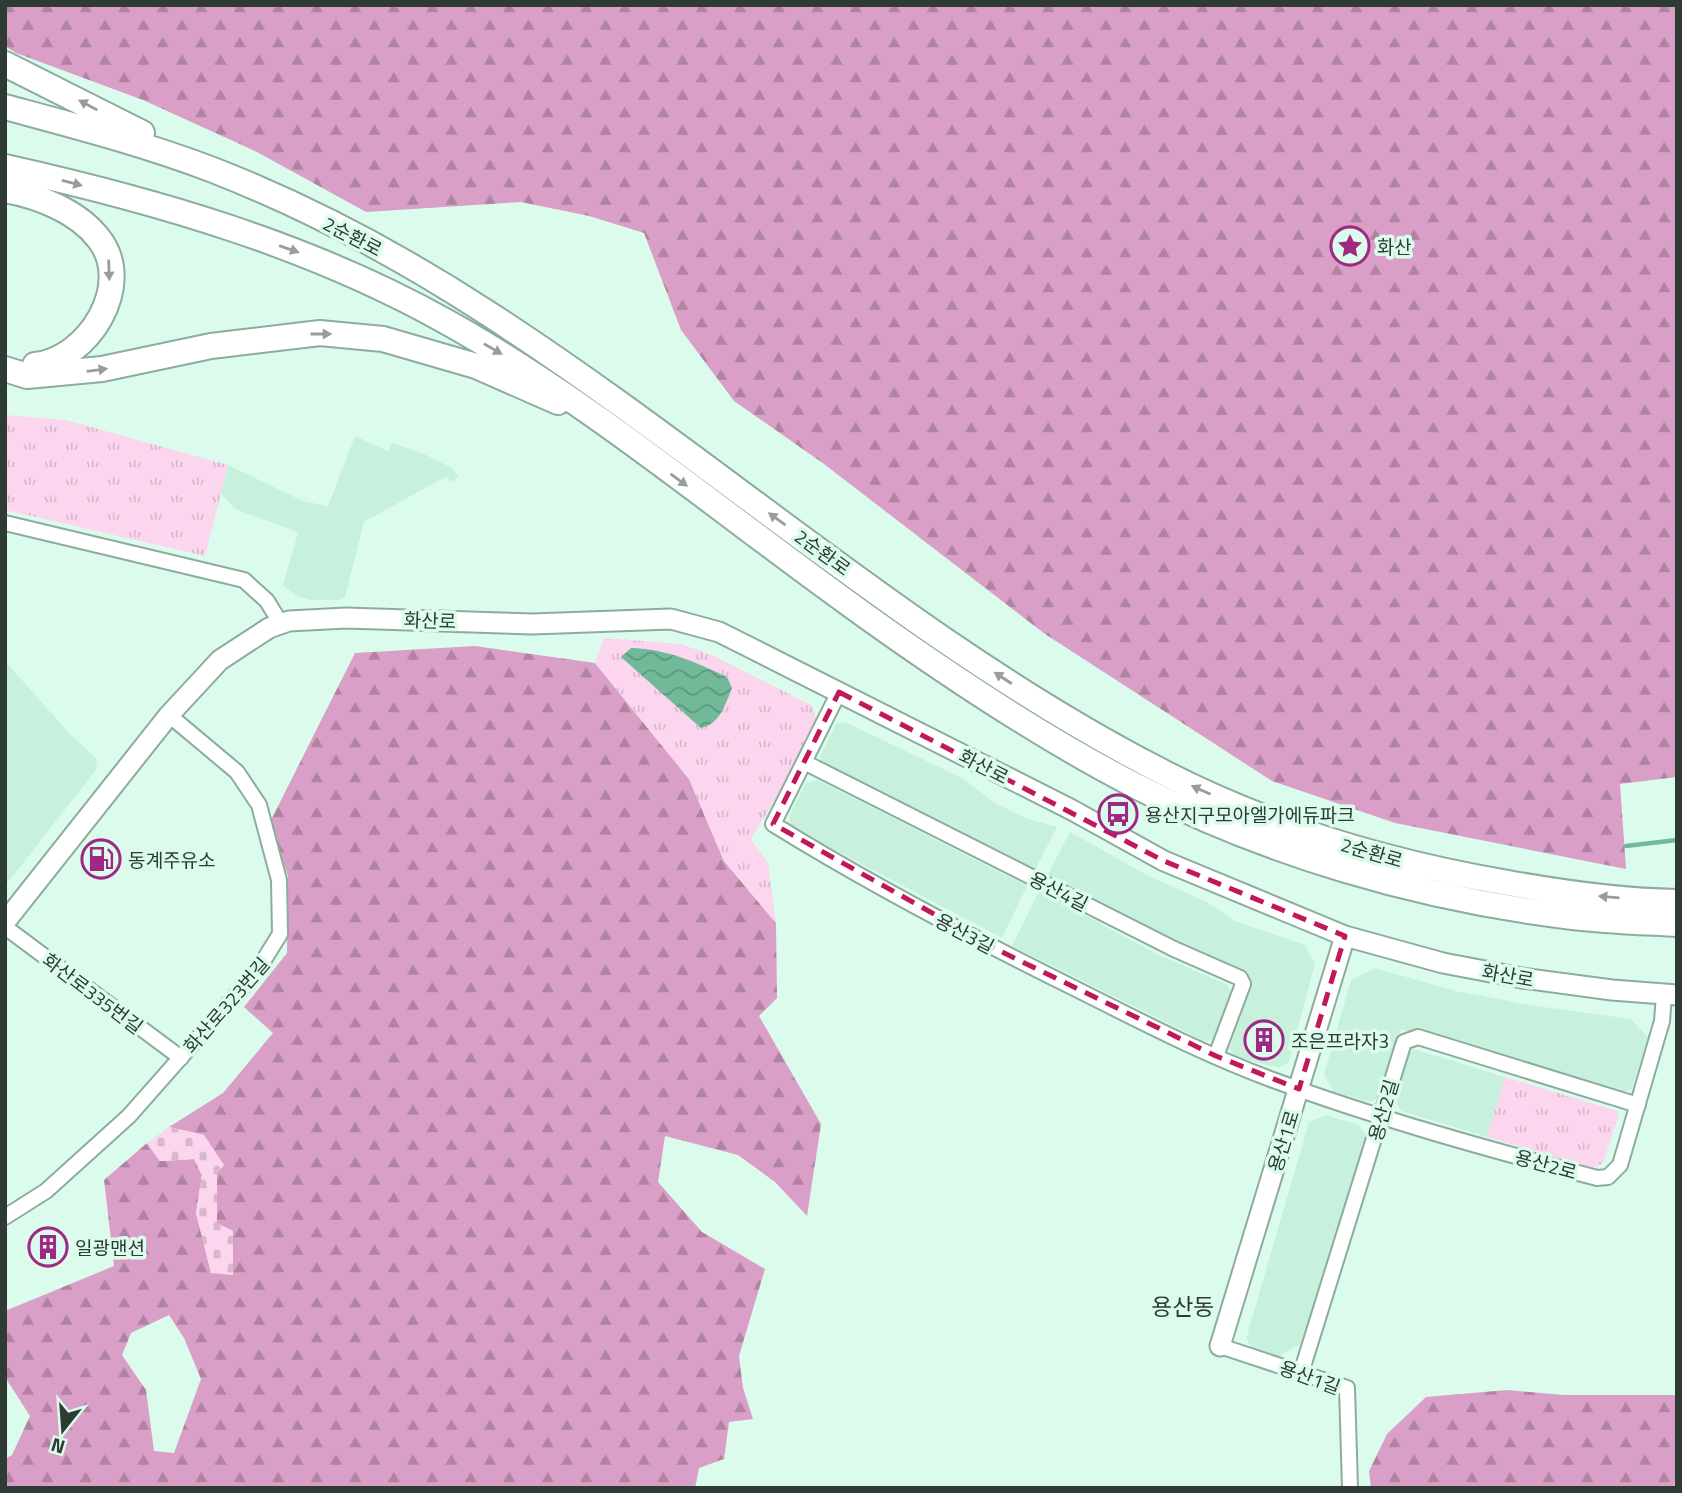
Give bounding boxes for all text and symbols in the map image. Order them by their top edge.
one-way arrow [79,99,98,111]
one-way arrow [61,178,83,189]
street label: 2순환로 [318,209,388,263]
place icon: 화산 [1329,225,1371,267]
place label: 화산 [1377,232,1412,261]
one-way arrow [279,244,300,255]
one-way arrow [103,259,115,281]
one-way arrow [310,328,332,340]
one-way arrow [483,343,503,355]
one-way arrow [86,364,108,375]
one-way arrow [670,473,688,487]
one-way arrow [768,512,786,526]
street label: 2순환로 [789,522,857,582]
street label: 화산로 [403,605,457,635]
one-way arrow [993,672,1013,685]
street label: 화산로 [954,741,1014,791]
one-way arrow [1191,784,1211,795]
bus stop icon: 용산지구모아엘가에듀파크 [1097,793,1139,835]
place label: 용산지구모아엘가에듀파크 [1145,800,1355,829]
street label: 2순환로 [1338,829,1406,875]
fuel station icon: 동계주유소 [80,838,122,880]
place label: 동계주유소 [128,845,215,874]
street label: 용산4길 [1024,864,1094,918]
one-way arrow [1598,891,1620,902]
street label: 용산3길 [930,905,1000,961]
street label: 화산로335번길 [37,946,149,1040]
street label: 화산로323번길 [176,950,276,1060]
street label: 화산로 [1480,956,1536,994]
building icon: 조은프라자3 [1243,1019,1285,1061]
place label: 조은프라자3 [1291,1026,1389,1055]
street label: 용산2길 [1360,1076,1406,1144]
street label: 용산1로 [1260,1107,1306,1175]
street label: 용산2로 [1512,1142,1580,1186]
building icon: 일광맨션 [27,1226,69,1268]
place label: 일광맨션 [75,1233,145,1262]
district label: 용산동 [1151,1289,1215,1324]
street label: 용산1길 [1275,1353,1345,1401]
north arrow [28,1395,98,1465]
text: N [47,1431,68,1463]

